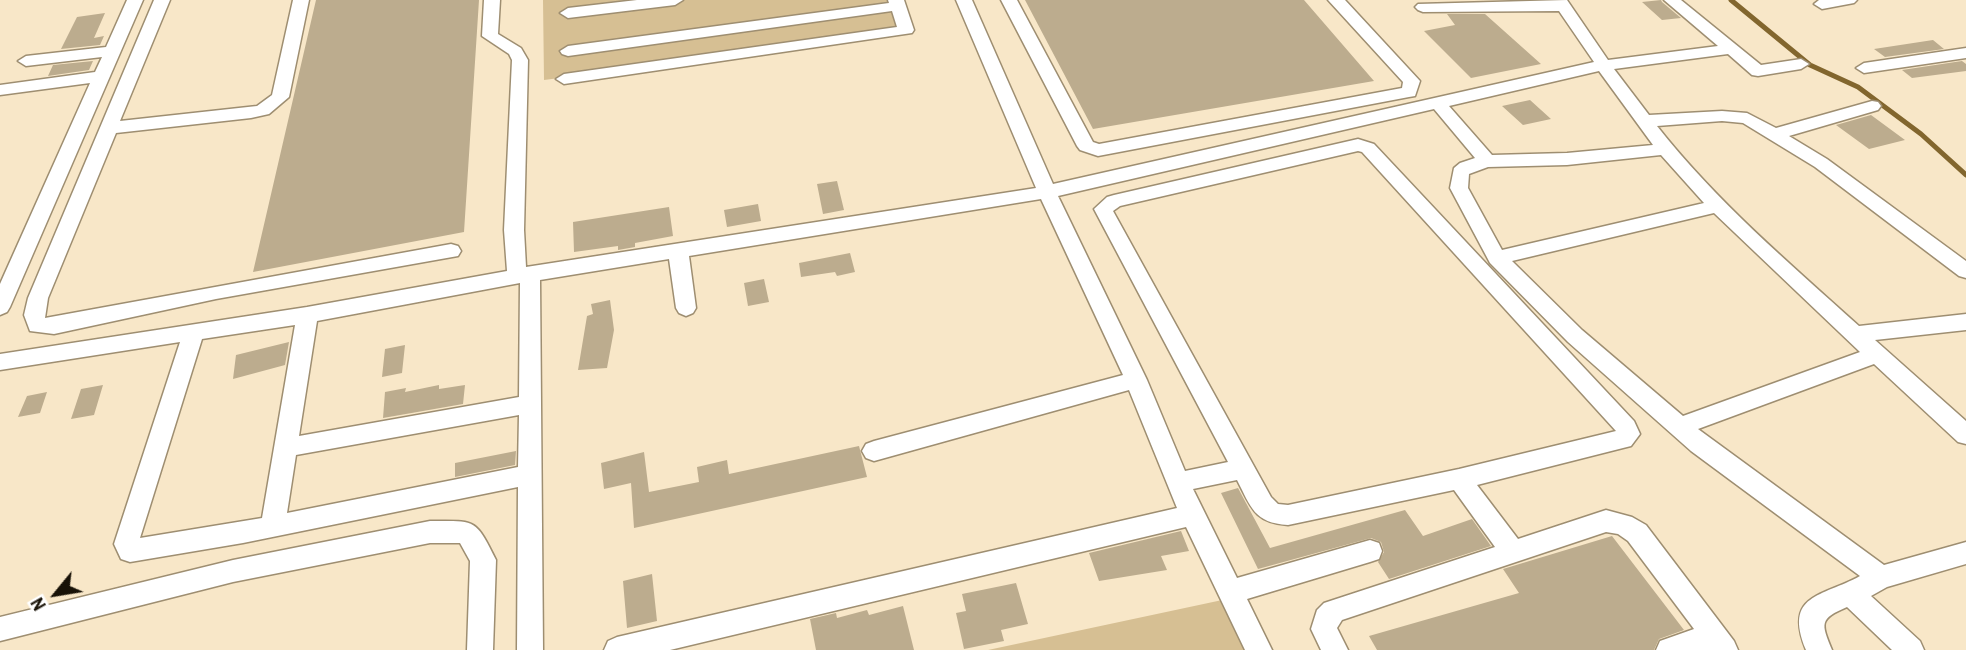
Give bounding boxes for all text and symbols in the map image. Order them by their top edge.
north arrow [21,559,91,629]
text: N [24,593,52,616]

